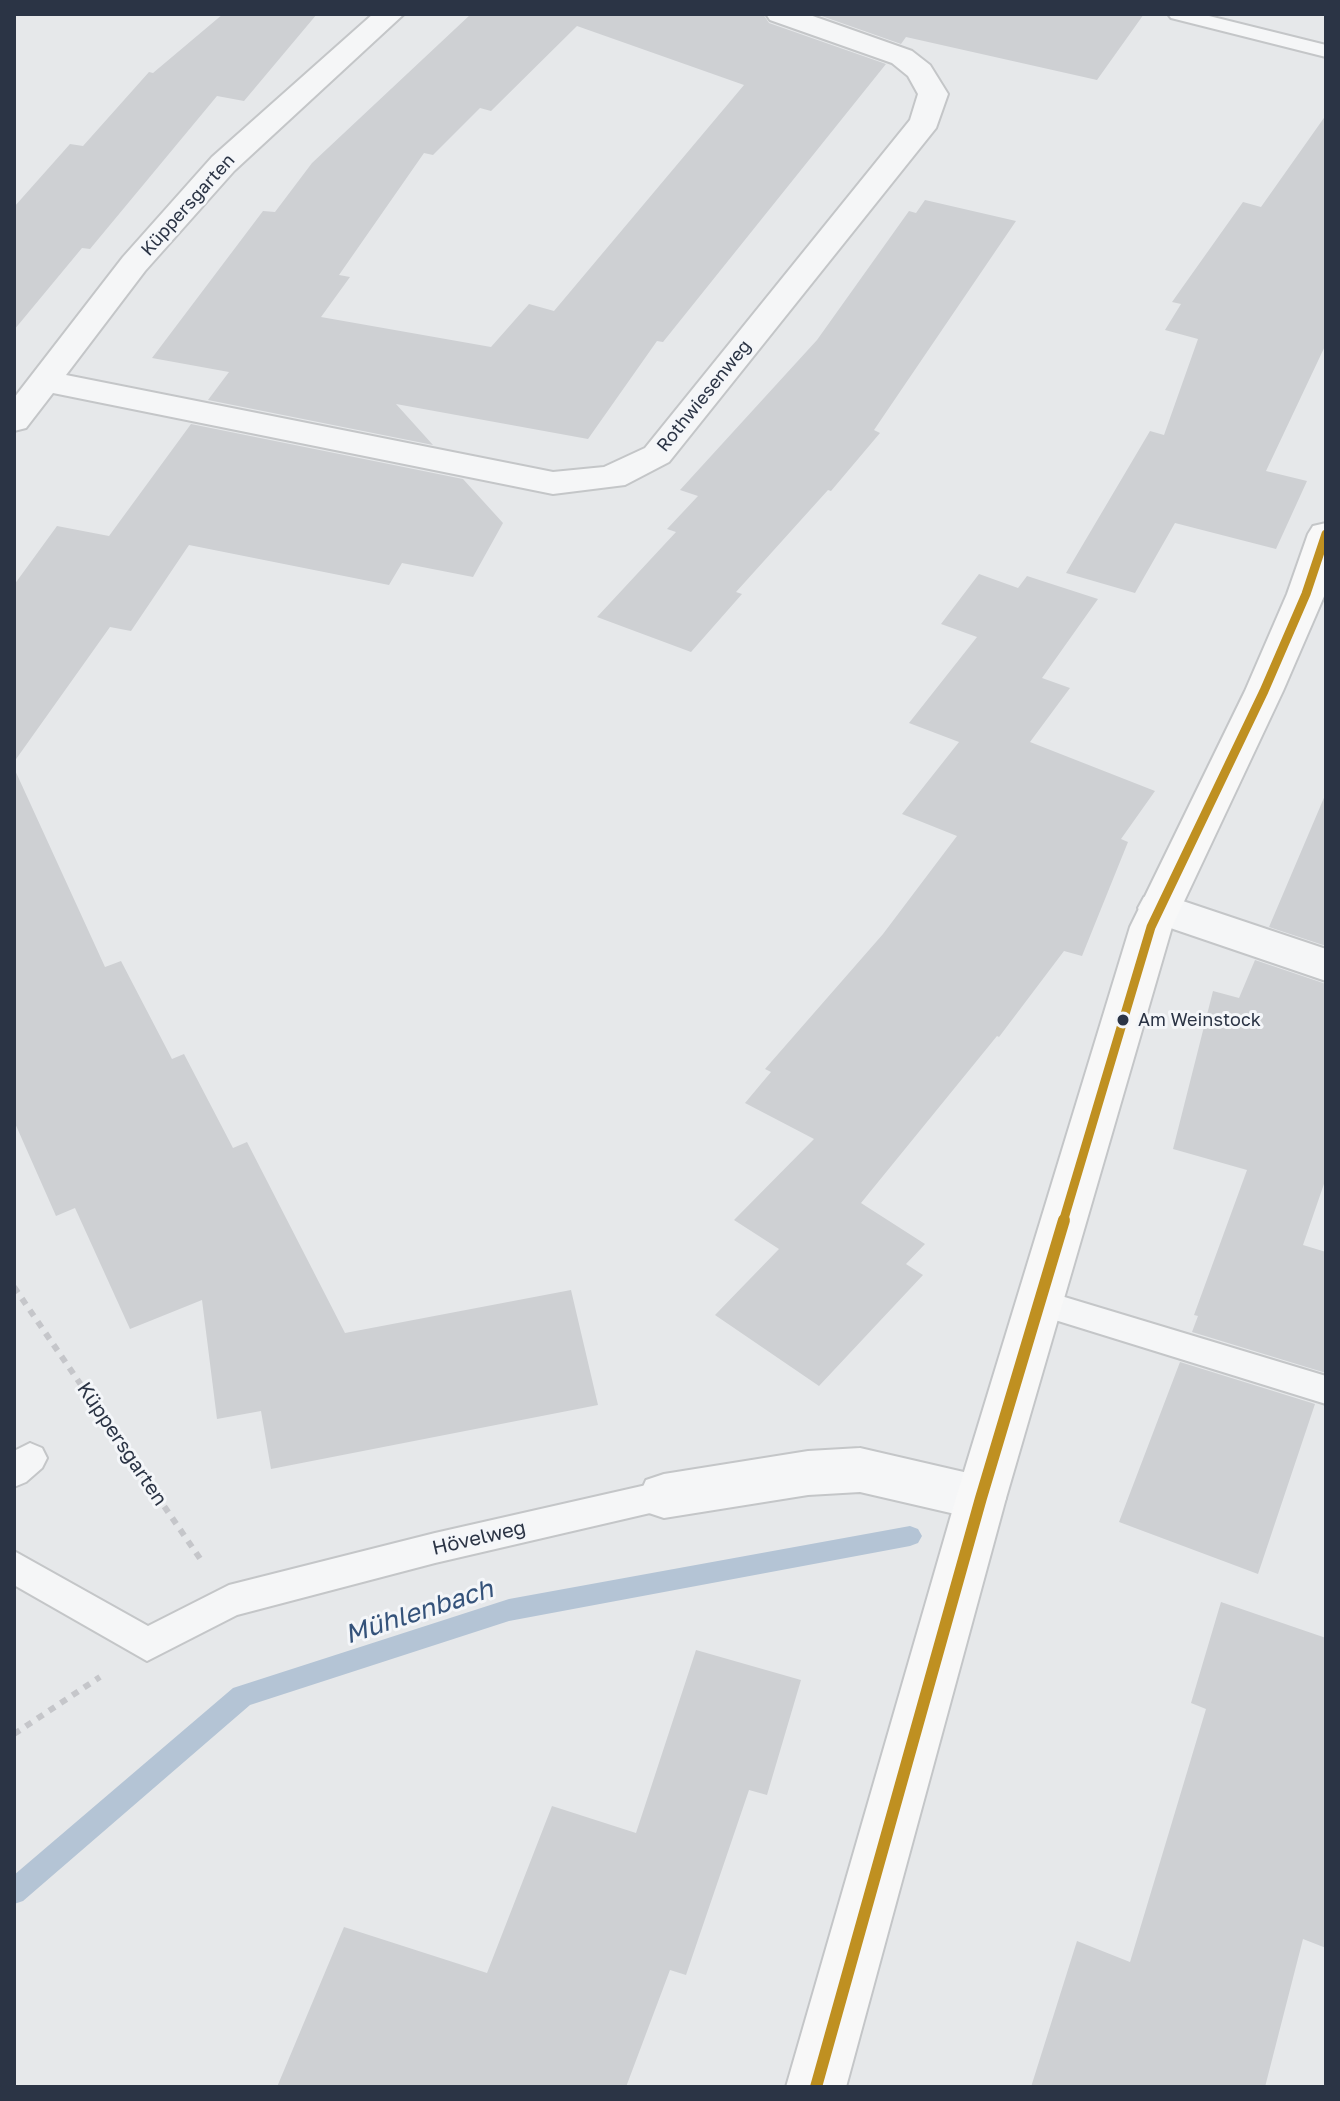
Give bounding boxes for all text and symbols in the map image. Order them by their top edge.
street label: Küppersgarten [137,150,239,260]
street label: Rothwiesenweg [652,336,756,456]
place label: Am Weinstock [1138,1009,1261,1031]
marker: Am Weinstock [1115,1012,1131,1028]
street label: Küppersgarten [72,1378,172,1510]
street label: Hövelweg [430,1516,528,1560]
water label: Mühlenbach [341,1573,497,1651]

